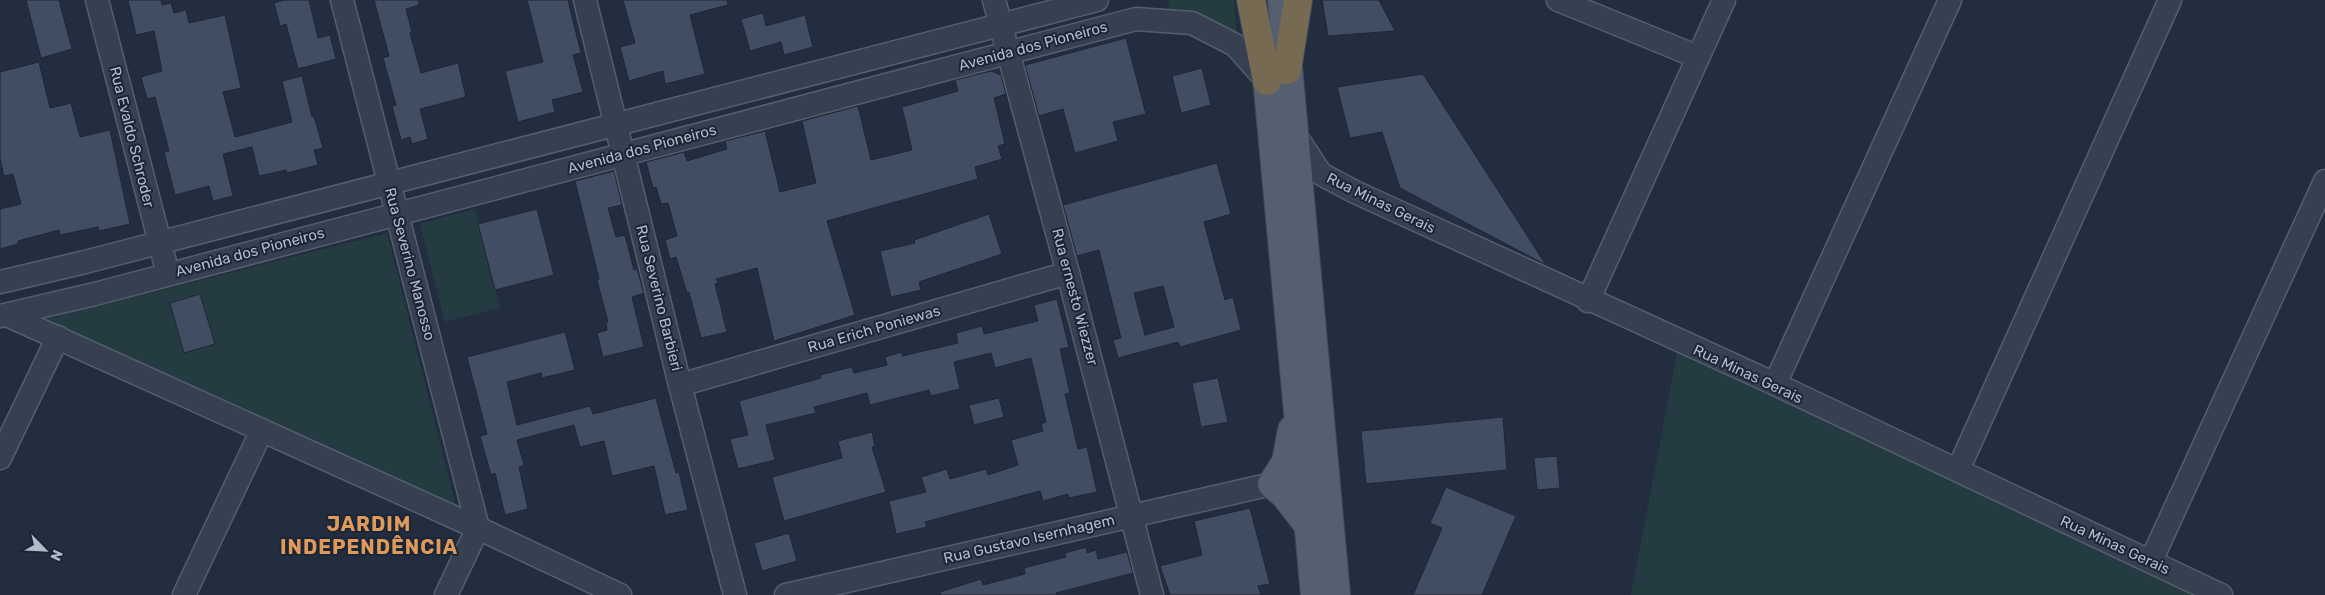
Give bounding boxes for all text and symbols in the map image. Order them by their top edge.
street label: Avenida dos Pioneiros [957,17,1110,75]
street label: Rua Evaldo Schroder [106,65,158,210]
street label: Avenida dos Pioneiros [566,120,719,178]
street label: Rua Minas Gerais [1324,169,1439,237]
street label: Rua Severino Manosso [381,186,439,342]
street label: Avenida dos Pioneiros [174,223,327,281]
street label: Rua Severino Barbieri [632,223,686,373]
street label: Rua ernesto Wiezzer [1048,226,1102,368]
street label: Rua Erich Poniewas [806,301,943,357]
street label: Rua Minas Gerais [1690,341,1806,407]
street label: Rua Gustavo Isernhagem [942,511,1116,567]
district label: JARDIM INDEPENDÊNCIA [280,512,458,559]
street label: Rua Minas Gerais [2057,512,2173,578]
north arrow [20,525,70,575]
text: N [47,547,66,563]

